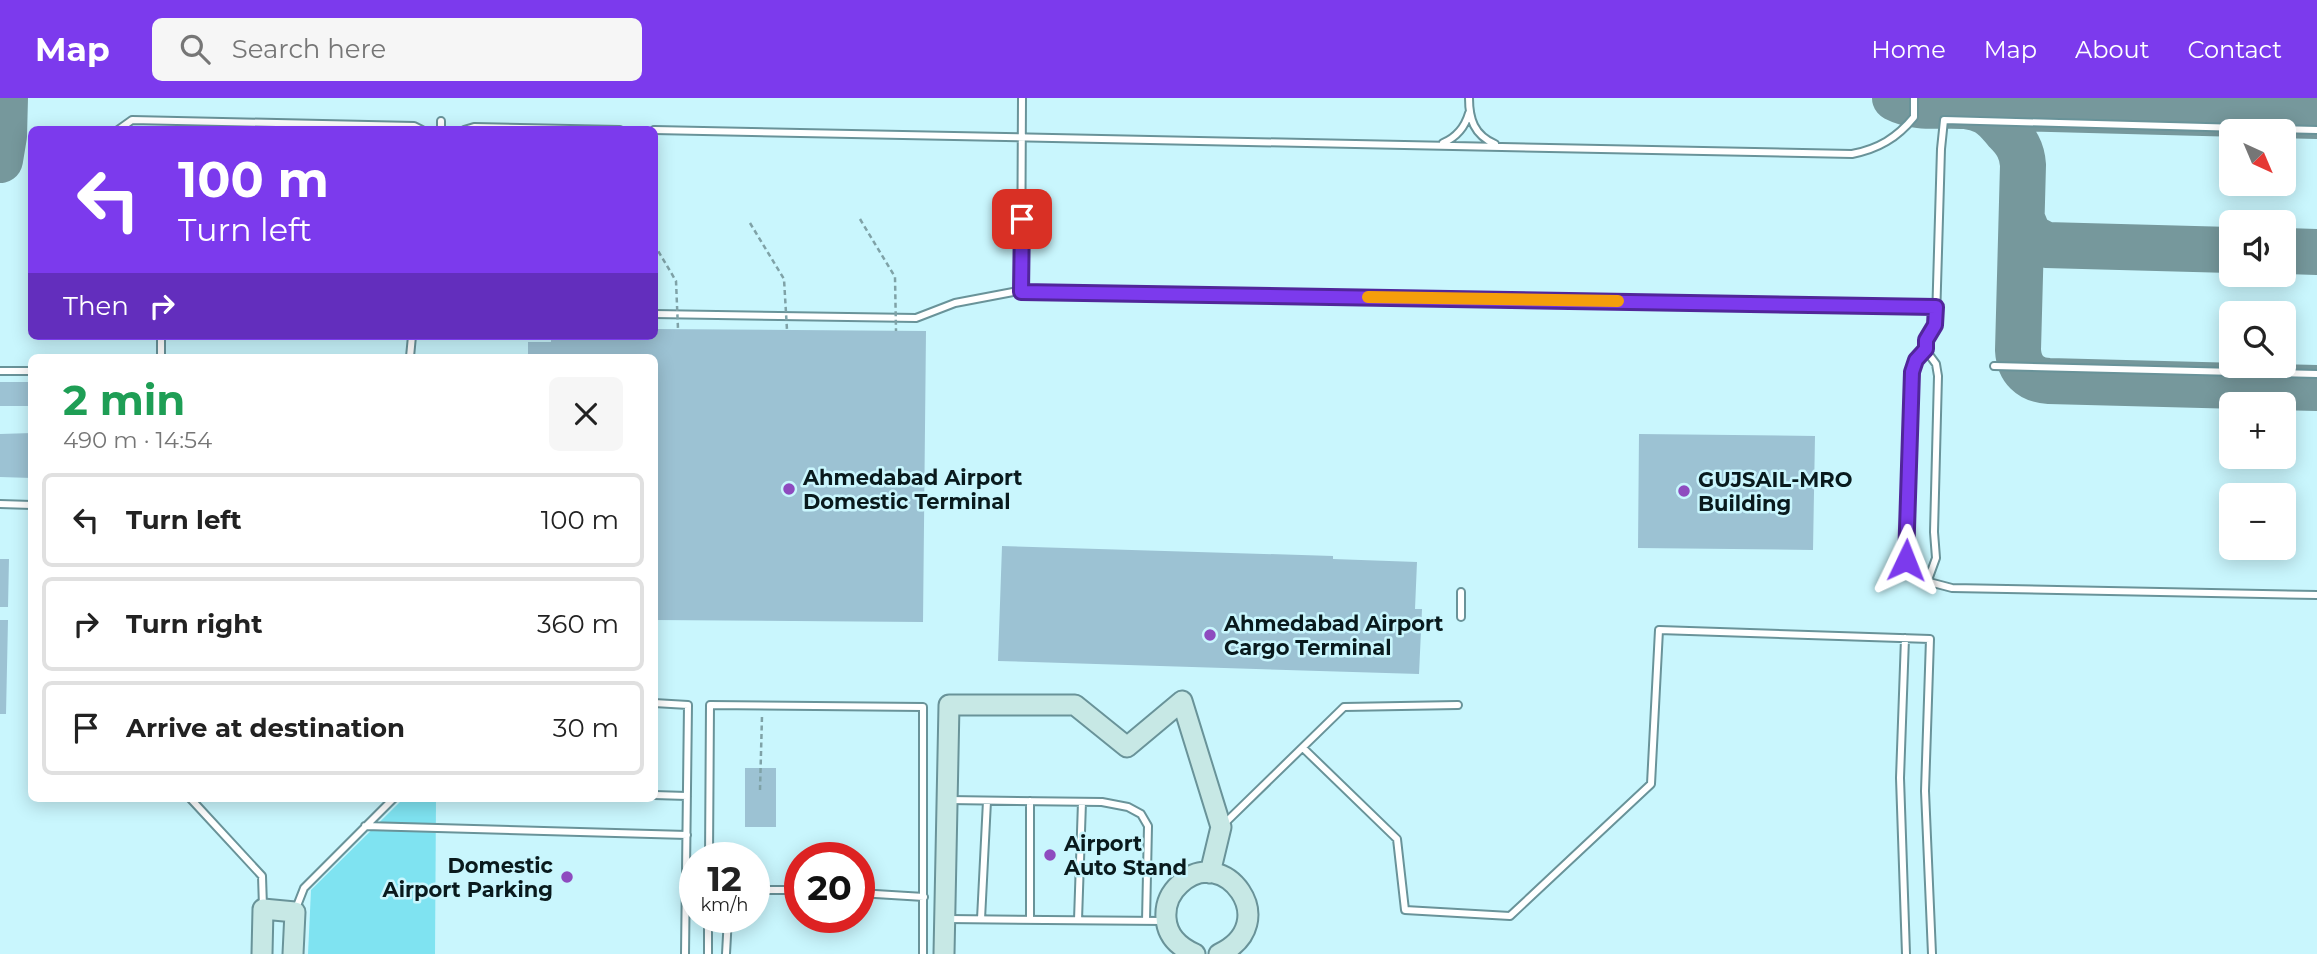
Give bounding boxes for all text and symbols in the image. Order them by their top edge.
search box [152,18,642,81]
text: Map [35,29,110,69]
icon: search [176,30,214,68]
text: Search here [232,33,386,65]
text: Home [1871,35,1946,64]
text: Map [1984,35,2037,64]
text: About [2075,35,2149,64]
text: Contact [2187,35,2282,64]
north arrow [2219,119,2296,196]
map controls [2219,119,2296,560]
text: 100 m [178,150,329,209]
icon: left [63,154,154,245]
pin [992,189,1052,249]
icon: arrive [1003,200,1041,238]
text: Turn left [178,210,312,249]
button: sound [2219,210,2296,287]
icon: right [143,287,181,325]
text: Then [63,290,129,322]
button: search [2219,301,2296,378]
text: 2 min [63,374,185,426]
button: close [549,377,623,451]
button: + [2219,392,2296,469]
text: 490 m · 14:54 [63,426,212,454]
place label: Ahmedabad Airport Domestic Terminal [802,465,1022,514]
place label: GUJSAIL-MRO Building [1698,467,1852,516]
marker: Ahmedabad Airport Domestic Terminal [781,481,797,497]
marker: GUJSAIL-MRO Building [1676,483,1692,499]
button: − [2219,483,2296,560]
icon: left [67,501,105,539]
text: Turn left [126,504,242,536]
text: 100 m [541,504,619,536]
position arrow [1869,523,1943,597]
icon: right [67,605,105,643]
text: Turn right [126,608,262,640]
text: 360 m [537,608,619,640]
place label: Ahmedabad Airport Cargo Terminal [1223,611,1443,660]
marker: Ahmedabad Airport Cargo Terminal [1202,627,1218,643]
icon: arrive [67,709,105,747]
text: Arrive at destination [126,712,405,744]
text: 30 m [553,712,619,744]
place label: Airport Auto Stand [1063,831,1187,880]
speed limit sign: 20 [784,842,875,933]
marker: Airport Auto Stand [1042,847,1058,863]
place label: Domestic Airport Parking [382,853,554,902]
text: 12 [707,857,742,900]
marker: Domestic Airport Parking [559,869,575,885]
text: km/h [700,894,749,916]

